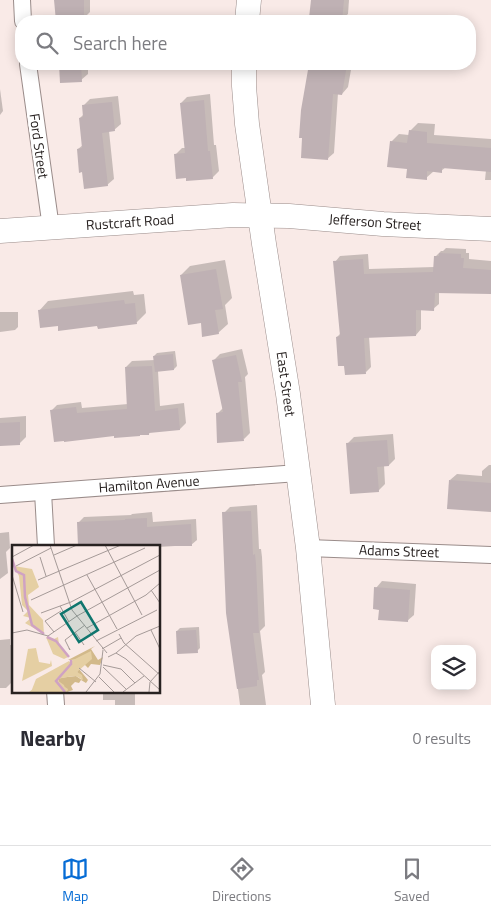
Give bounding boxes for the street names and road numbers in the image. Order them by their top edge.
street label: Ford Street [25,112,54,180]
street label: Rustcraft Road [85,208,175,235]
street label: Jefferson Street [328,208,422,235]
street label: East Street [272,350,301,418]
street label: Hamilton Avenue [98,469,200,498]
street label: Adams Street [359,539,439,562]

